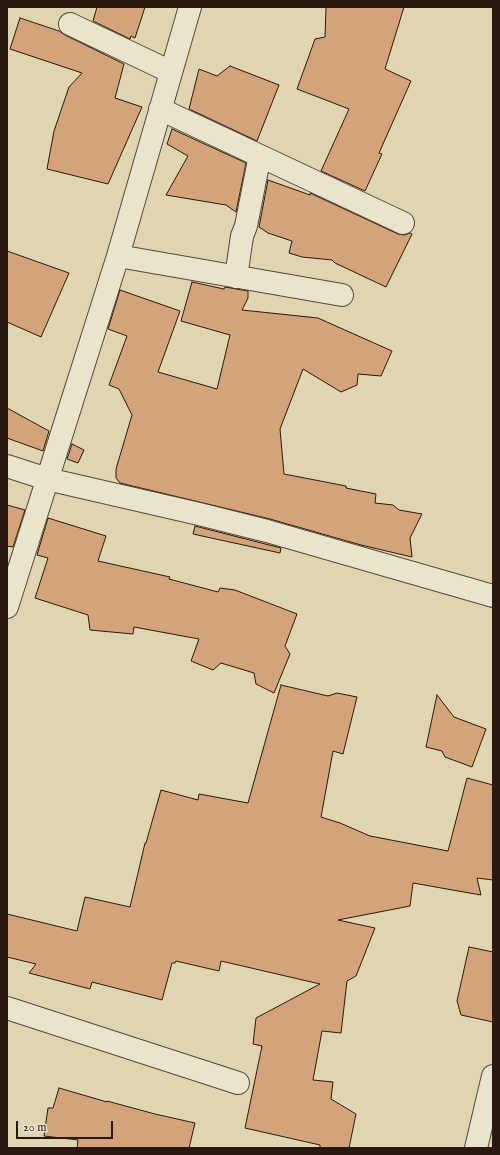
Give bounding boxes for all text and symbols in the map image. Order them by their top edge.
scale bar [18,1113,115,1139]
text: 20 m [23,1120,46,1135]

